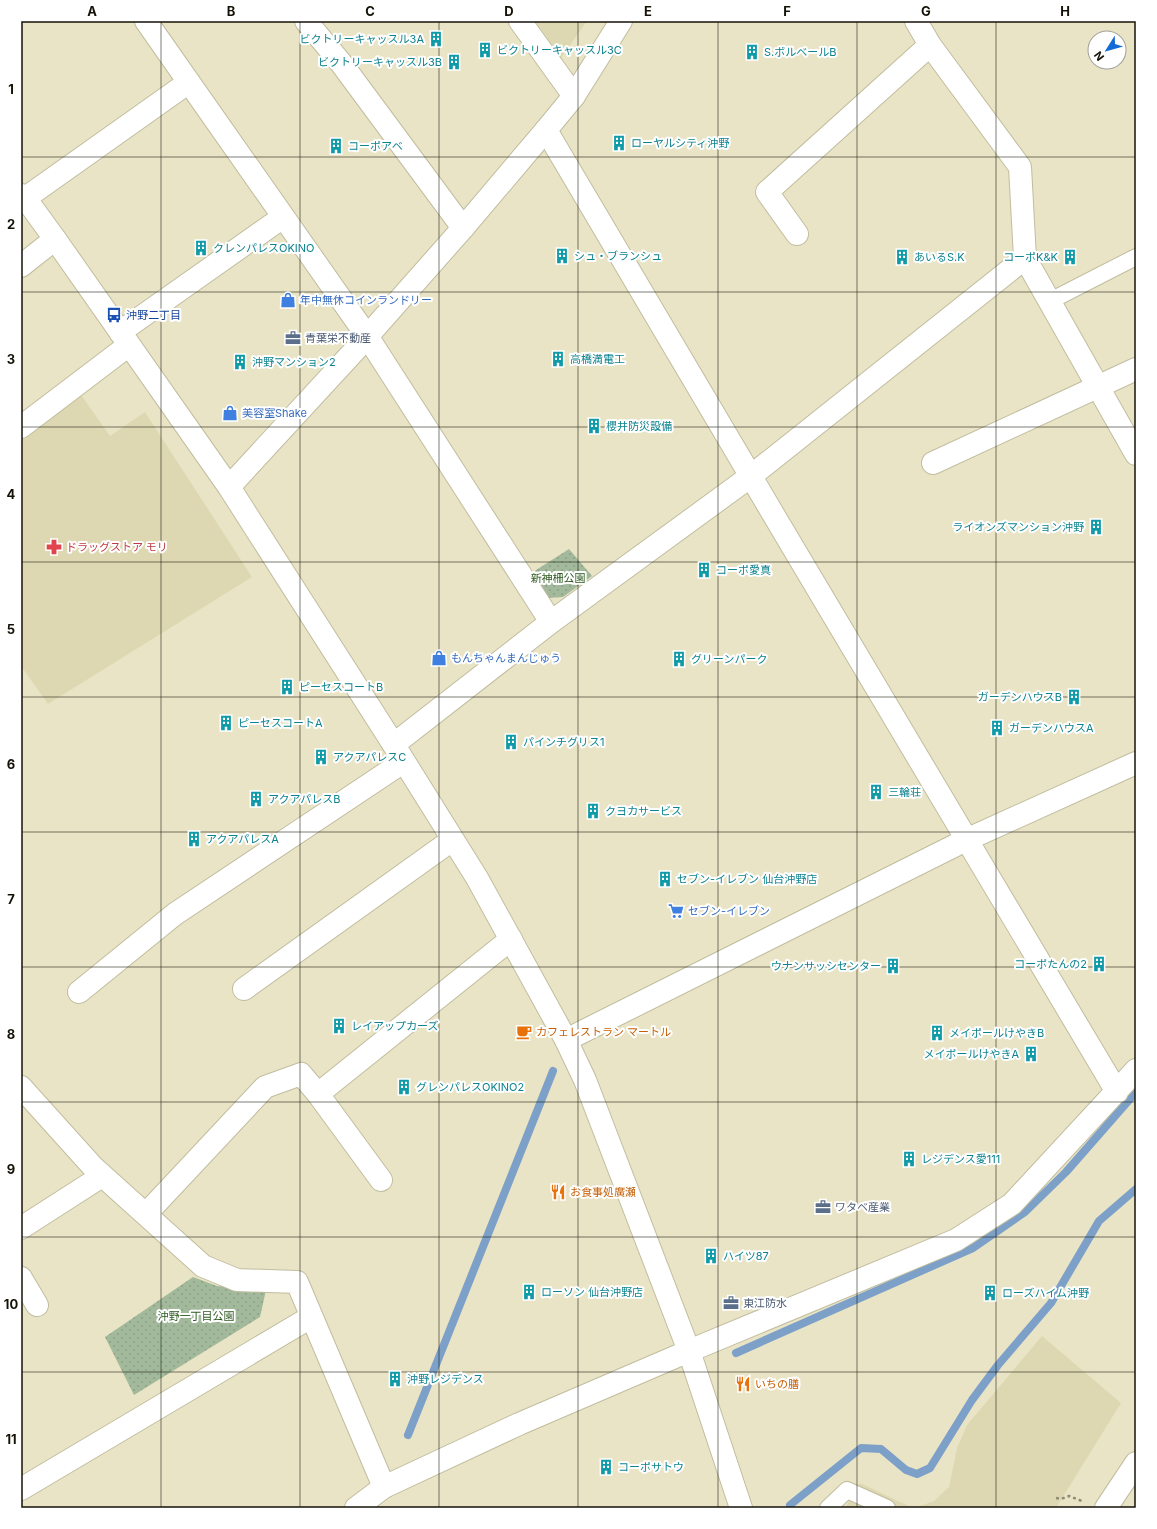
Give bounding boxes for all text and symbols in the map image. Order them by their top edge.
text: A [87,3,97,19]
text: B [227,3,236,19]
text: C [365,3,375,19]
text: D [504,3,514,19]
text: E [644,3,652,19]
text: F [783,3,791,19]
text: G [921,3,931,19]
text: H [1060,3,1070,19]
building icon: ビクトリーキャッスル3A [427,30,445,48]
north arrow [1087,30,1127,70]
place label: ビクトリーキャッスル3A [300,32,424,46]
building icon: ビクトリーキャッスル3C [476,41,494,59]
place label: ビクトリーキャッスル3C [497,43,622,57]
building icon: S.ボルベールB [743,43,761,61]
place label: S.ボルベールB [764,45,836,59]
text: N [1091,48,1107,64]
building icon: ビクトリーキャッスル3B [445,53,463,71]
place label: ビクトリーキャッスル3B [318,55,442,69]
text: 1 [8,81,14,97]
building icon: ローヤルシティ沖野 [610,134,628,152]
place label: ローヤルシティ沖野 [631,136,729,150]
building icon: コーポアベ [327,137,345,155]
place label: コーポアベ [348,139,403,153]
text: 2 [7,216,15,232]
building icon: クレンパレスOKINO [192,239,210,257]
place label: クレンパレスOKINO [213,241,314,255]
building icon: シュ・ブランシュ [553,247,571,265]
building icon: あいるS.K [893,248,911,266]
building icon: コーポK&K [1061,248,1079,266]
place label: シュ・ブランシュ [574,249,662,263]
place label: あいるS.K [914,250,965,264]
place label: コーポK&K [1003,250,1059,264]
shop icon: 年中無休コインランドリー [279,291,297,309]
place label: 年中無休コインランドリー [300,293,432,307]
bus stop icon: 沖野二丁目 [105,306,123,324]
place label: 沖野二丁目 [126,308,181,322]
office icon: 青葉栄不動産 [284,329,302,347]
place label: 青葉栄不動産 [305,331,371,345]
building icon: 高橋満電工 [549,350,567,368]
text: 3 [7,351,15,367]
place label: 高橋満電工 [570,352,625,366]
building icon: 沖野マンション2 [231,353,249,371]
place label: 沖野マンション2 [252,355,336,369]
shop icon: 美容室Shake [221,404,239,422]
place label: 美容室Shake [242,406,307,420]
building icon: 櫻井防災設備 [585,417,603,435]
place label: 櫻井防災設備 [606,419,672,433]
text: 4 [7,486,16,502]
building icon: ライオンズマンション沖野 [1087,518,1105,536]
place label: ライオンズマンション沖野 [952,520,1084,534]
pharmacy icon: ドラッグストア モリ [45,538,63,556]
place label: ドラッグストア モリ [66,540,168,554]
building icon: コーポ愛真 [695,561,713,579]
place label: コーポ愛真 [716,563,771,577]
park label: 新神柵公園 [531,571,586,585]
text: 5 [7,621,15,637]
shop icon: もんちゃんまんじゅう [430,649,448,667]
building icon: グリーンパーク [670,650,688,668]
place label: もんちゃんまんじゅう [451,651,561,665]
place label: グリーンパーク [691,652,767,666]
building icon: ピーセスコートB [278,678,296,696]
place label: ピーセスコートB [299,680,383,694]
building icon: ガーデンハウスB [1065,688,1083,706]
place label: ガーデンハウスB [978,690,1062,704]
building icon: ピーセスコートA [217,714,235,732]
place label: ピーセスコートA [238,716,323,730]
building icon: ガーデンハウスA [988,719,1006,737]
place label: ガーデンハウスA [1009,721,1094,735]
building icon: パインチグリス1 [502,733,520,751]
place label: パインチグリス1 [523,735,604,749]
building icon: アクアパレスC [312,748,330,766]
place label: アクアパレスC [333,750,406,764]
text: 6 [7,756,15,772]
building icon: 三輪荘 [867,783,885,801]
place label: 三輪荘 [888,785,921,799]
building icon: アクアパレスB [247,790,265,808]
place label: アクアパレスB [268,792,340,806]
building icon: クヨカサービス [584,802,602,820]
place label: クヨカサービス [605,804,682,818]
building icon: アクアパレスA [185,830,203,848]
place label: アクアパレスA [206,832,279,846]
building icon: セブン-イレブン 仙台沖野店 [656,870,674,888]
place label: セブン-イレブン 仙台沖野店 [677,872,817,886]
text: 7 [7,891,15,907]
supermarket icon: セブン-イレブン [667,902,685,920]
place label: セブン-イレブン [688,904,770,918]
building icon: コーポたんの2 [1090,955,1108,973]
building icon: ウナンサッシセンター [884,957,902,975]
place label: コーポたんの2 [1014,957,1087,971]
place label: ウナンサッシセンター [771,959,881,973]
building icon: レイアップカーズ [330,1017,348,1035]
place label: レイアップカーズ [351,1019,438,1033]
cafe icon: カフェレストラン マートル [515,1023,533,1041]
building icon: メイポールけやきB [928,1024,946,1042]
place label: カフェレストラン マートル [536,1025,671,1039]
text: 8 [7,1026,15,1042]
place label: メイポールけやきB [949,1026,1044,1040]
building icon: メイポールけやきA [1022,1045,1040,1063]
place label: メイポールけやきA [923,1047,1019,1061]
building icon: グレンパレスOKINO2 [395,1078,413,1096]
place label: グレンパレスOKINO2 [416,1080,524,1094]
building icon: レジデンス愛111 [900,1150,918,1168]
place label: レジデンス愛111 [921,1152,1000,1166]
text: 9 [7,1161,15,1177]
restaurant icon: お食事処廣瀬 [549,1183,567,1201]
place label: お食事処廣瀬 [570,1185,636,1199]
office icon: ワタベ産業 [814,1198,832,1216]
place label: ワタベ産業 [835,1200,890,1214]
building icon: ハイツ87 [702,1247,720,1265]
place label: ハイツ87 [723,1249,769,1263]
building icon: ローソン 仙台沖野店 [520,1283,538,1301]
building icon: ローズハイム沖野 [981,1284,999,1302]
place label: ローソン 仙台沖野店 [541,1285,643,1299]
place label: ローズハイム沖野 [1002,1286,1089,1300]
office icon: 東江防水 [722,1294,740,1312]
text: 10 [4,1296,18,1312]
place label: 東江防水 [743,1296,787,1310]
park label: 沖野一丁目公園 [158,1309,235,1323]
building icon: 沖野レジデンス [386,1370,404,1388]
place label: 沖野レジデンス [407,1372,484,1386]
restaurant icon: いちの膳 [734,1375,752,1393]
place label: いちの膳 [755,1377,799,1391]
text: 11 [5,1431,17,1447]
building icon: コーポサトウ [597,1458,615,1476]
place label: コーポサトウ [618,1460,684,1474]

